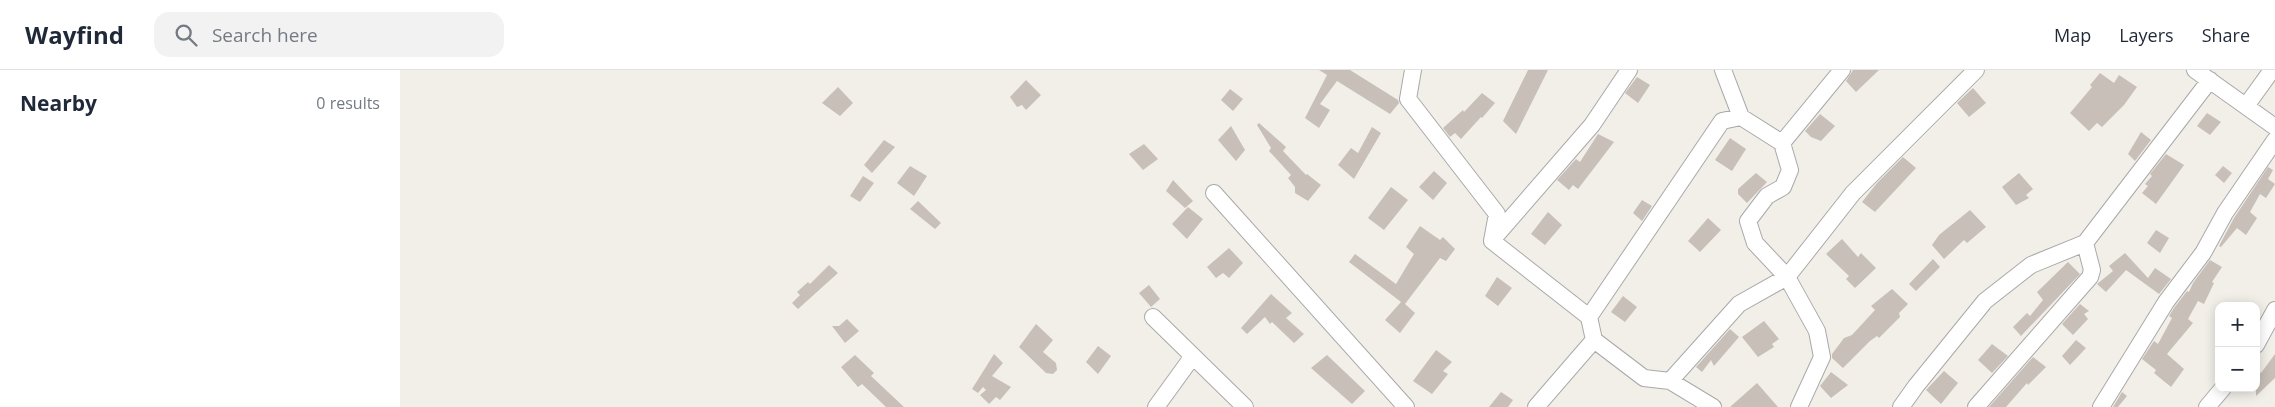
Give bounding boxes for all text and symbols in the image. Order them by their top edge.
search box [154,12,504,57]
text: Wayfind [25,18,124,51]
icon: search [172,21,200,49]
text: Search here [212,22,318,48]
text: Map [2054,23,2091,47]
text: Layers [2119,23,2174,47]
text: Share [2202,23,2250,47]
text: Nearby [20,89,97,117]
text: 0 results [316,92,380,114]
map controls [2215,302,2260,392]
button: + [2215,302,2260,347]
button: − [2215,347,2260,392]

